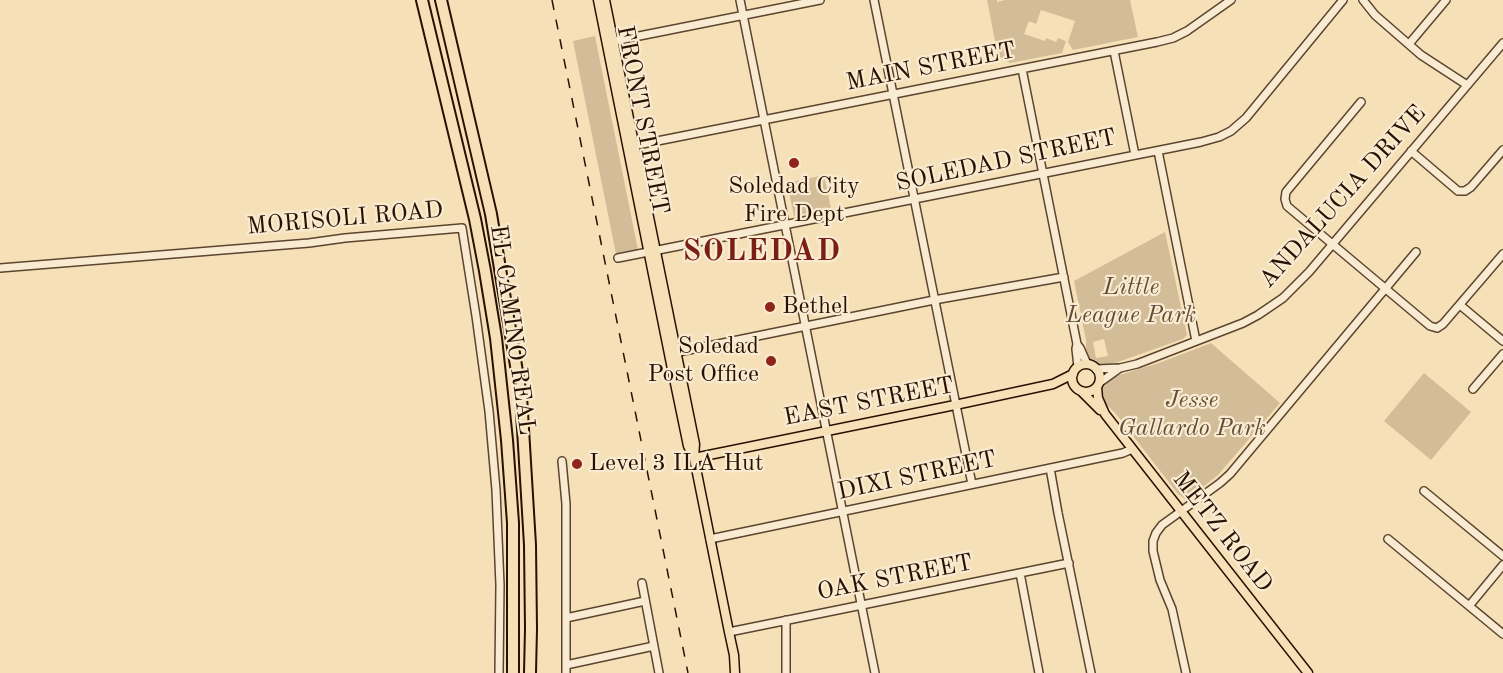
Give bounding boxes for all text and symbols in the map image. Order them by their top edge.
street label: FRONT STREET [610,23,674,217]
street label: MAIN STREET [844,36,1018,98]
street label: ANDALUCIA DRIVE [1253,100,1433,294]
street label: SOLEDAD STREET [893,124,1119,198]
marker: Soledad City Fire Dept [787,156,801,170]
place label: Soledad City Fire Dept [728,173,860,229]
street label: MORISOLI ROAD [246,196,444,242]
street label: EL CAMINO REAL [483,223,541,437]
district label: SOLEDAD [682,234,842,270]
park label: Little League Park [1066,274,1196,330]
place label: Bethel [782,293,849,321]
marker: Bethel [763,300,777,314]
place label: Soledad Post Office [648,333,759,389]
marker: Soledad Post Office [764,354,778,368]
street label: EAST STREET [781,371,957,433]
park label: Jesse Gallardo Park [1118,387,1266,443]
street label: DIXI STREET [835,445,999,507]
place label: Level 3 ILA Hut [589,450,763,478]
marker: Level 3 ILA Hut [570,457,584,471]
street label: METZ ROAD [1166,466,1278,598]
street label: OAK STREET [815,549,975,607]

